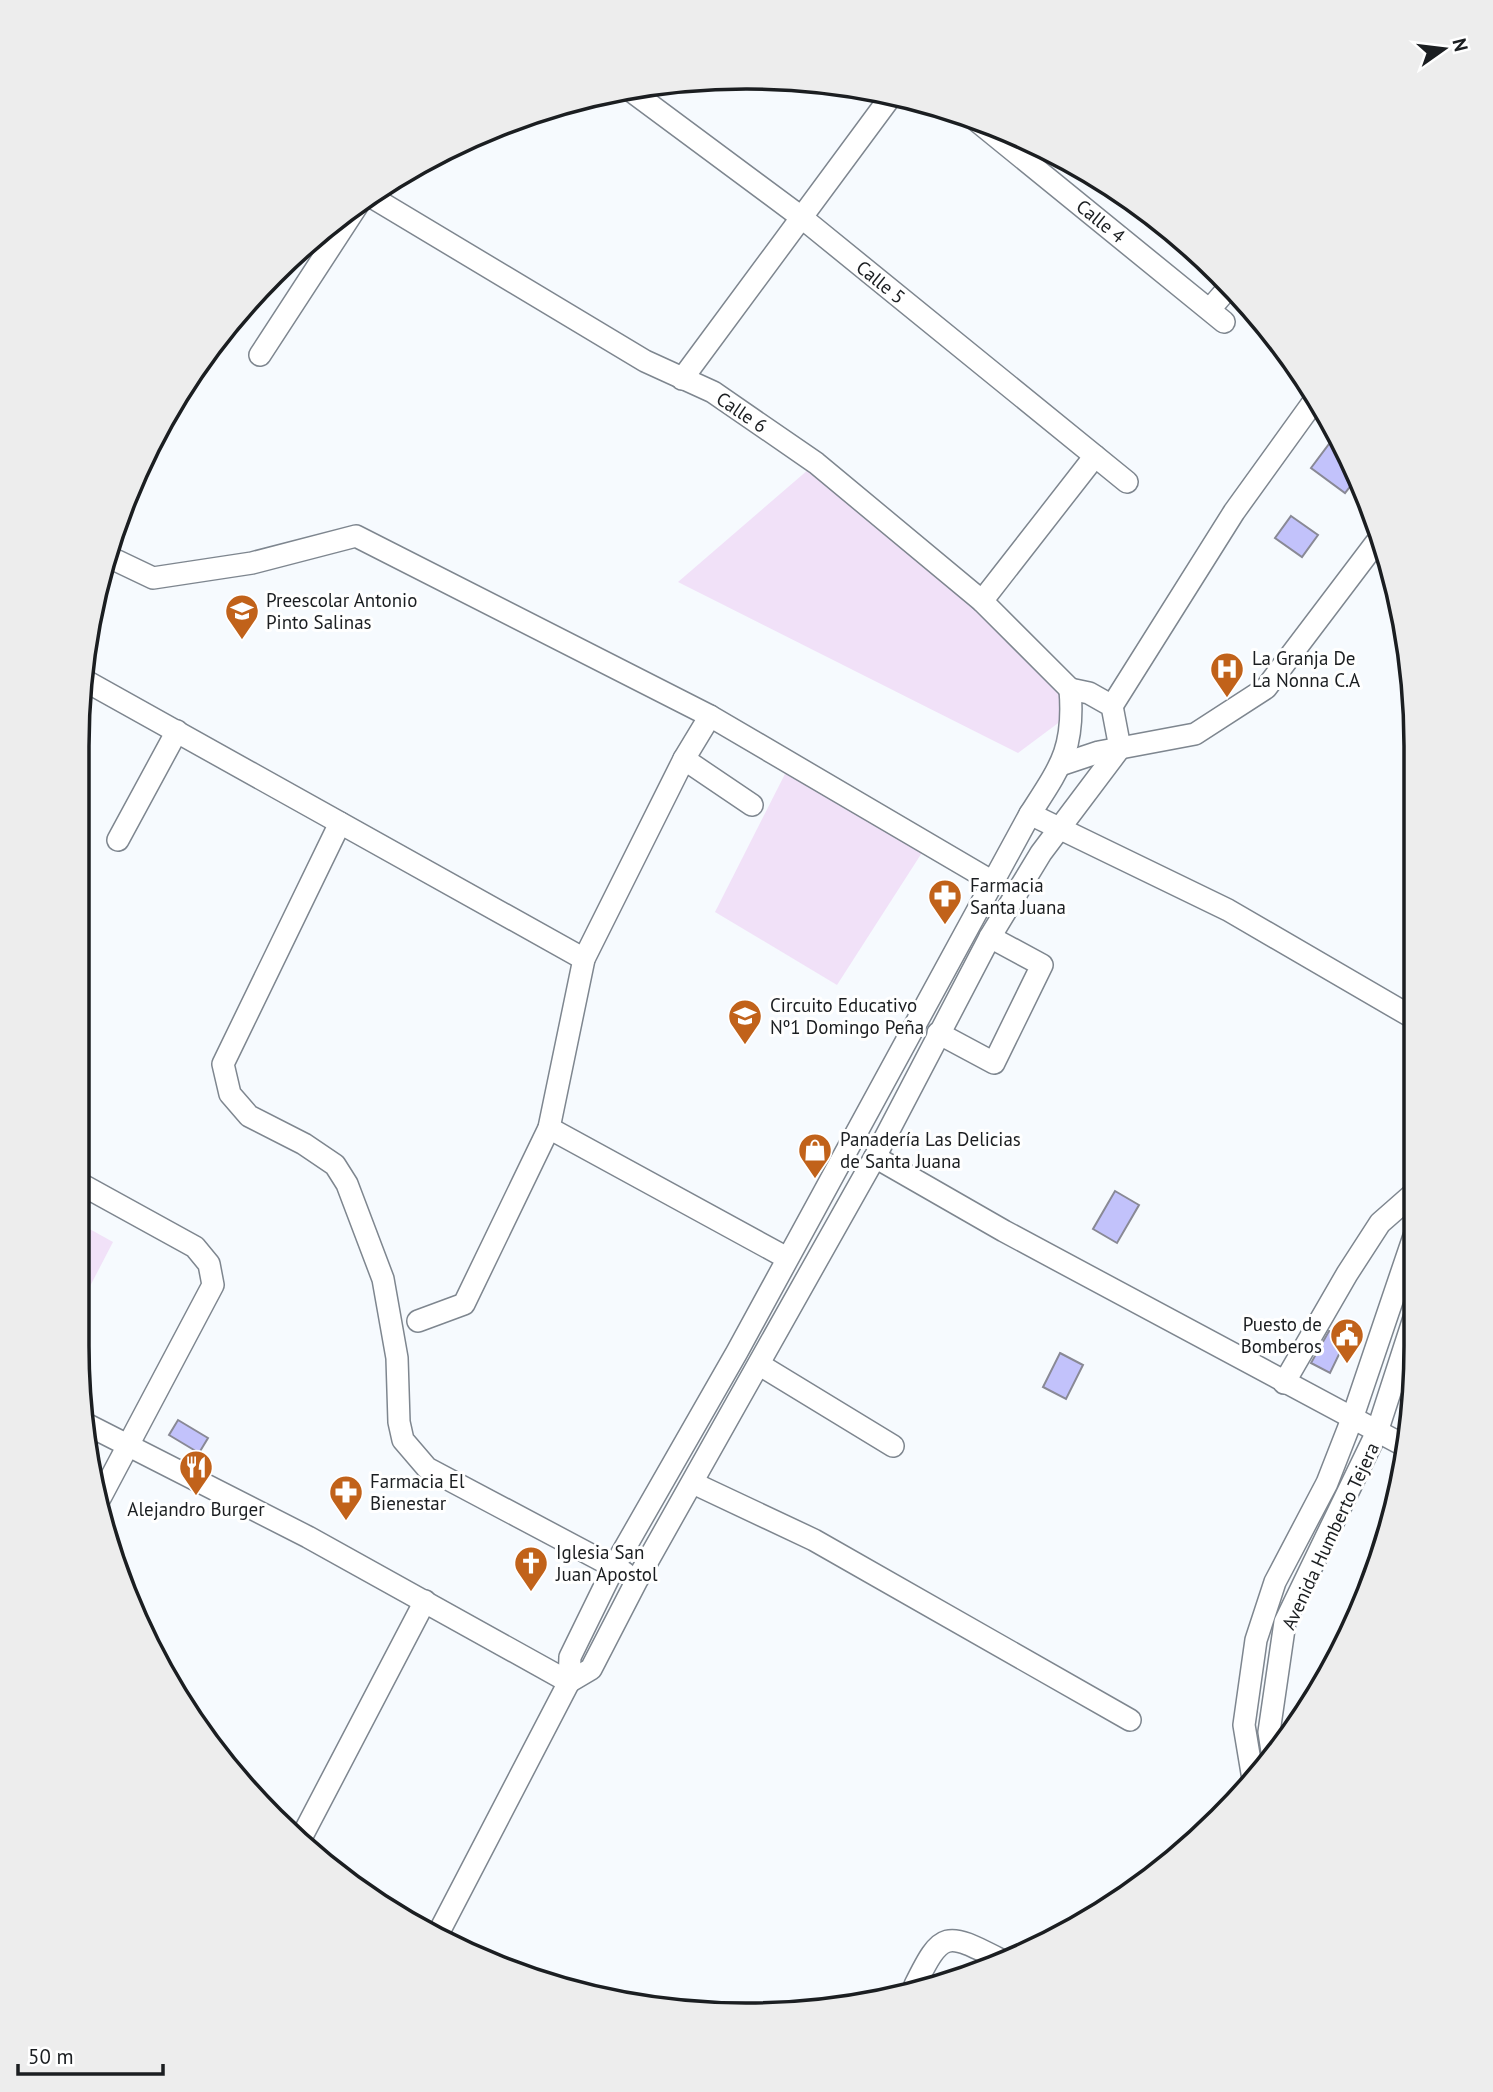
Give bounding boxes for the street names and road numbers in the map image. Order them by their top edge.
street label: Calle 4 [1072,194,1130,248]
street label: Calle 5 [852,255,910,309]
street label: Calle 6 [712,386,772,438]
street label: Avenida Humberto Tejera [1276,1439,1384,1633]

